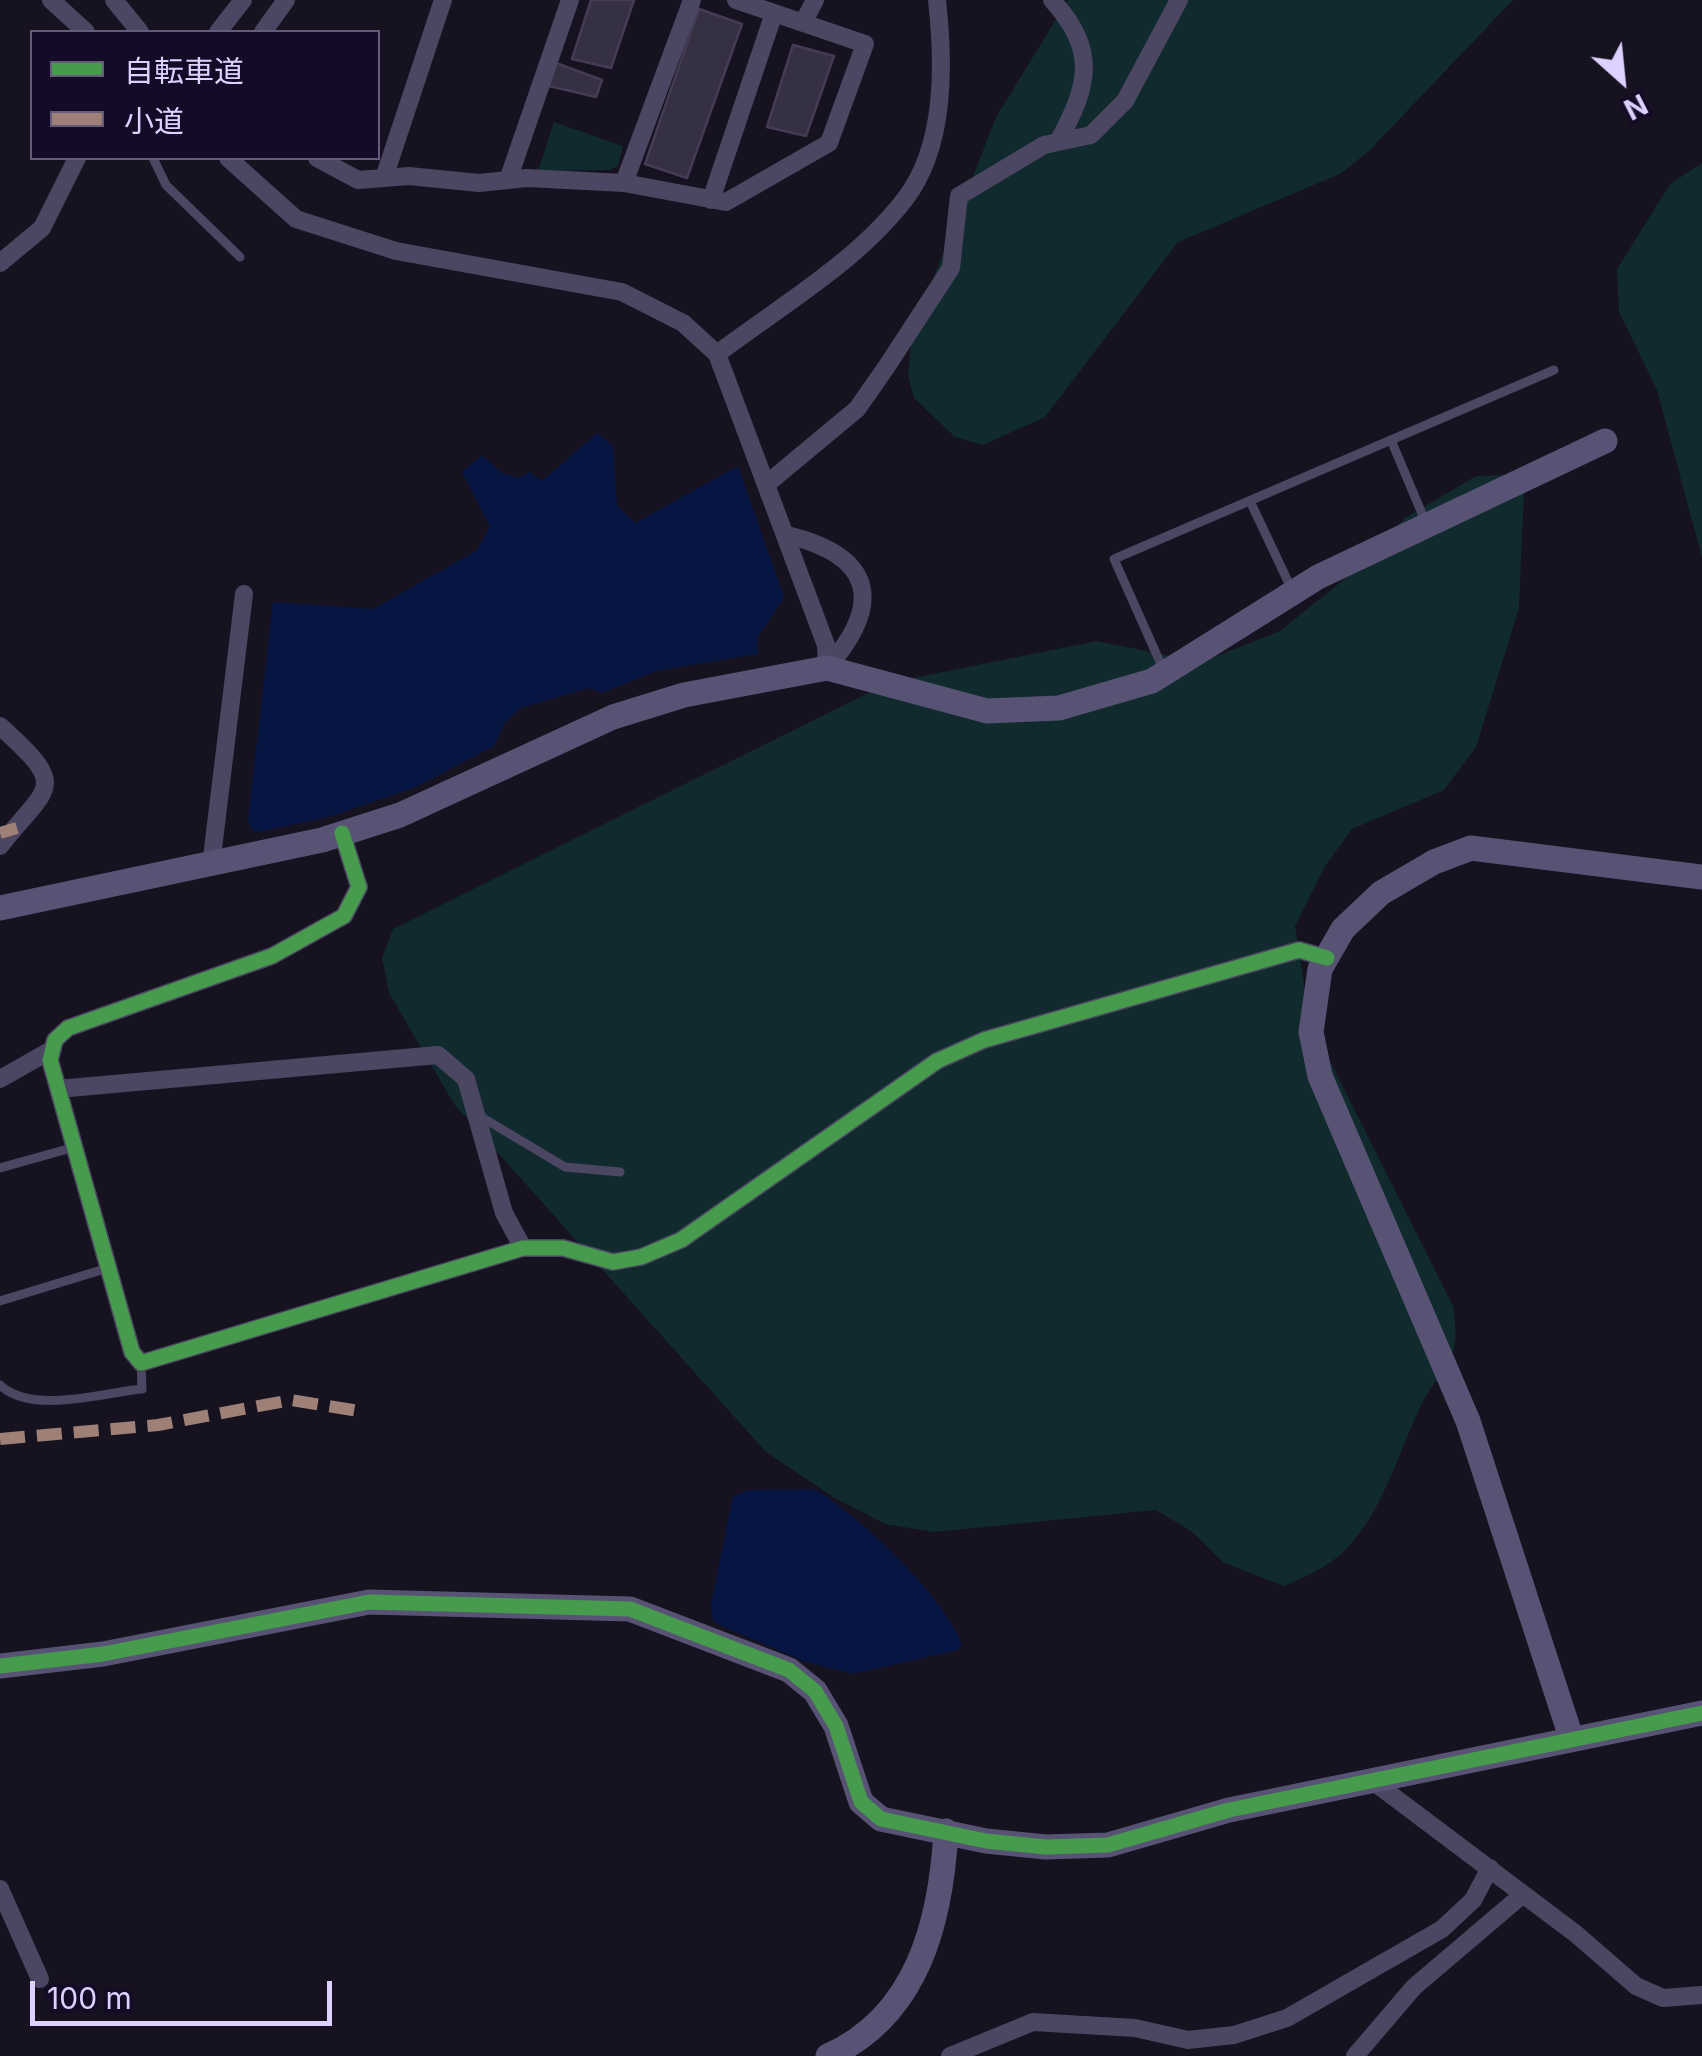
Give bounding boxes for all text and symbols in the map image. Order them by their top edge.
legend [30,30,380,160]
north arrow [1572,30,1672,130]
text: 自転車道 [124,53,244,89]
text: N [1618,87,1653,127]
text: 小道 [124,103,184,139]
scale bar [35,1961,338,2023]
text: 100 m [47,1980,132,2016]

